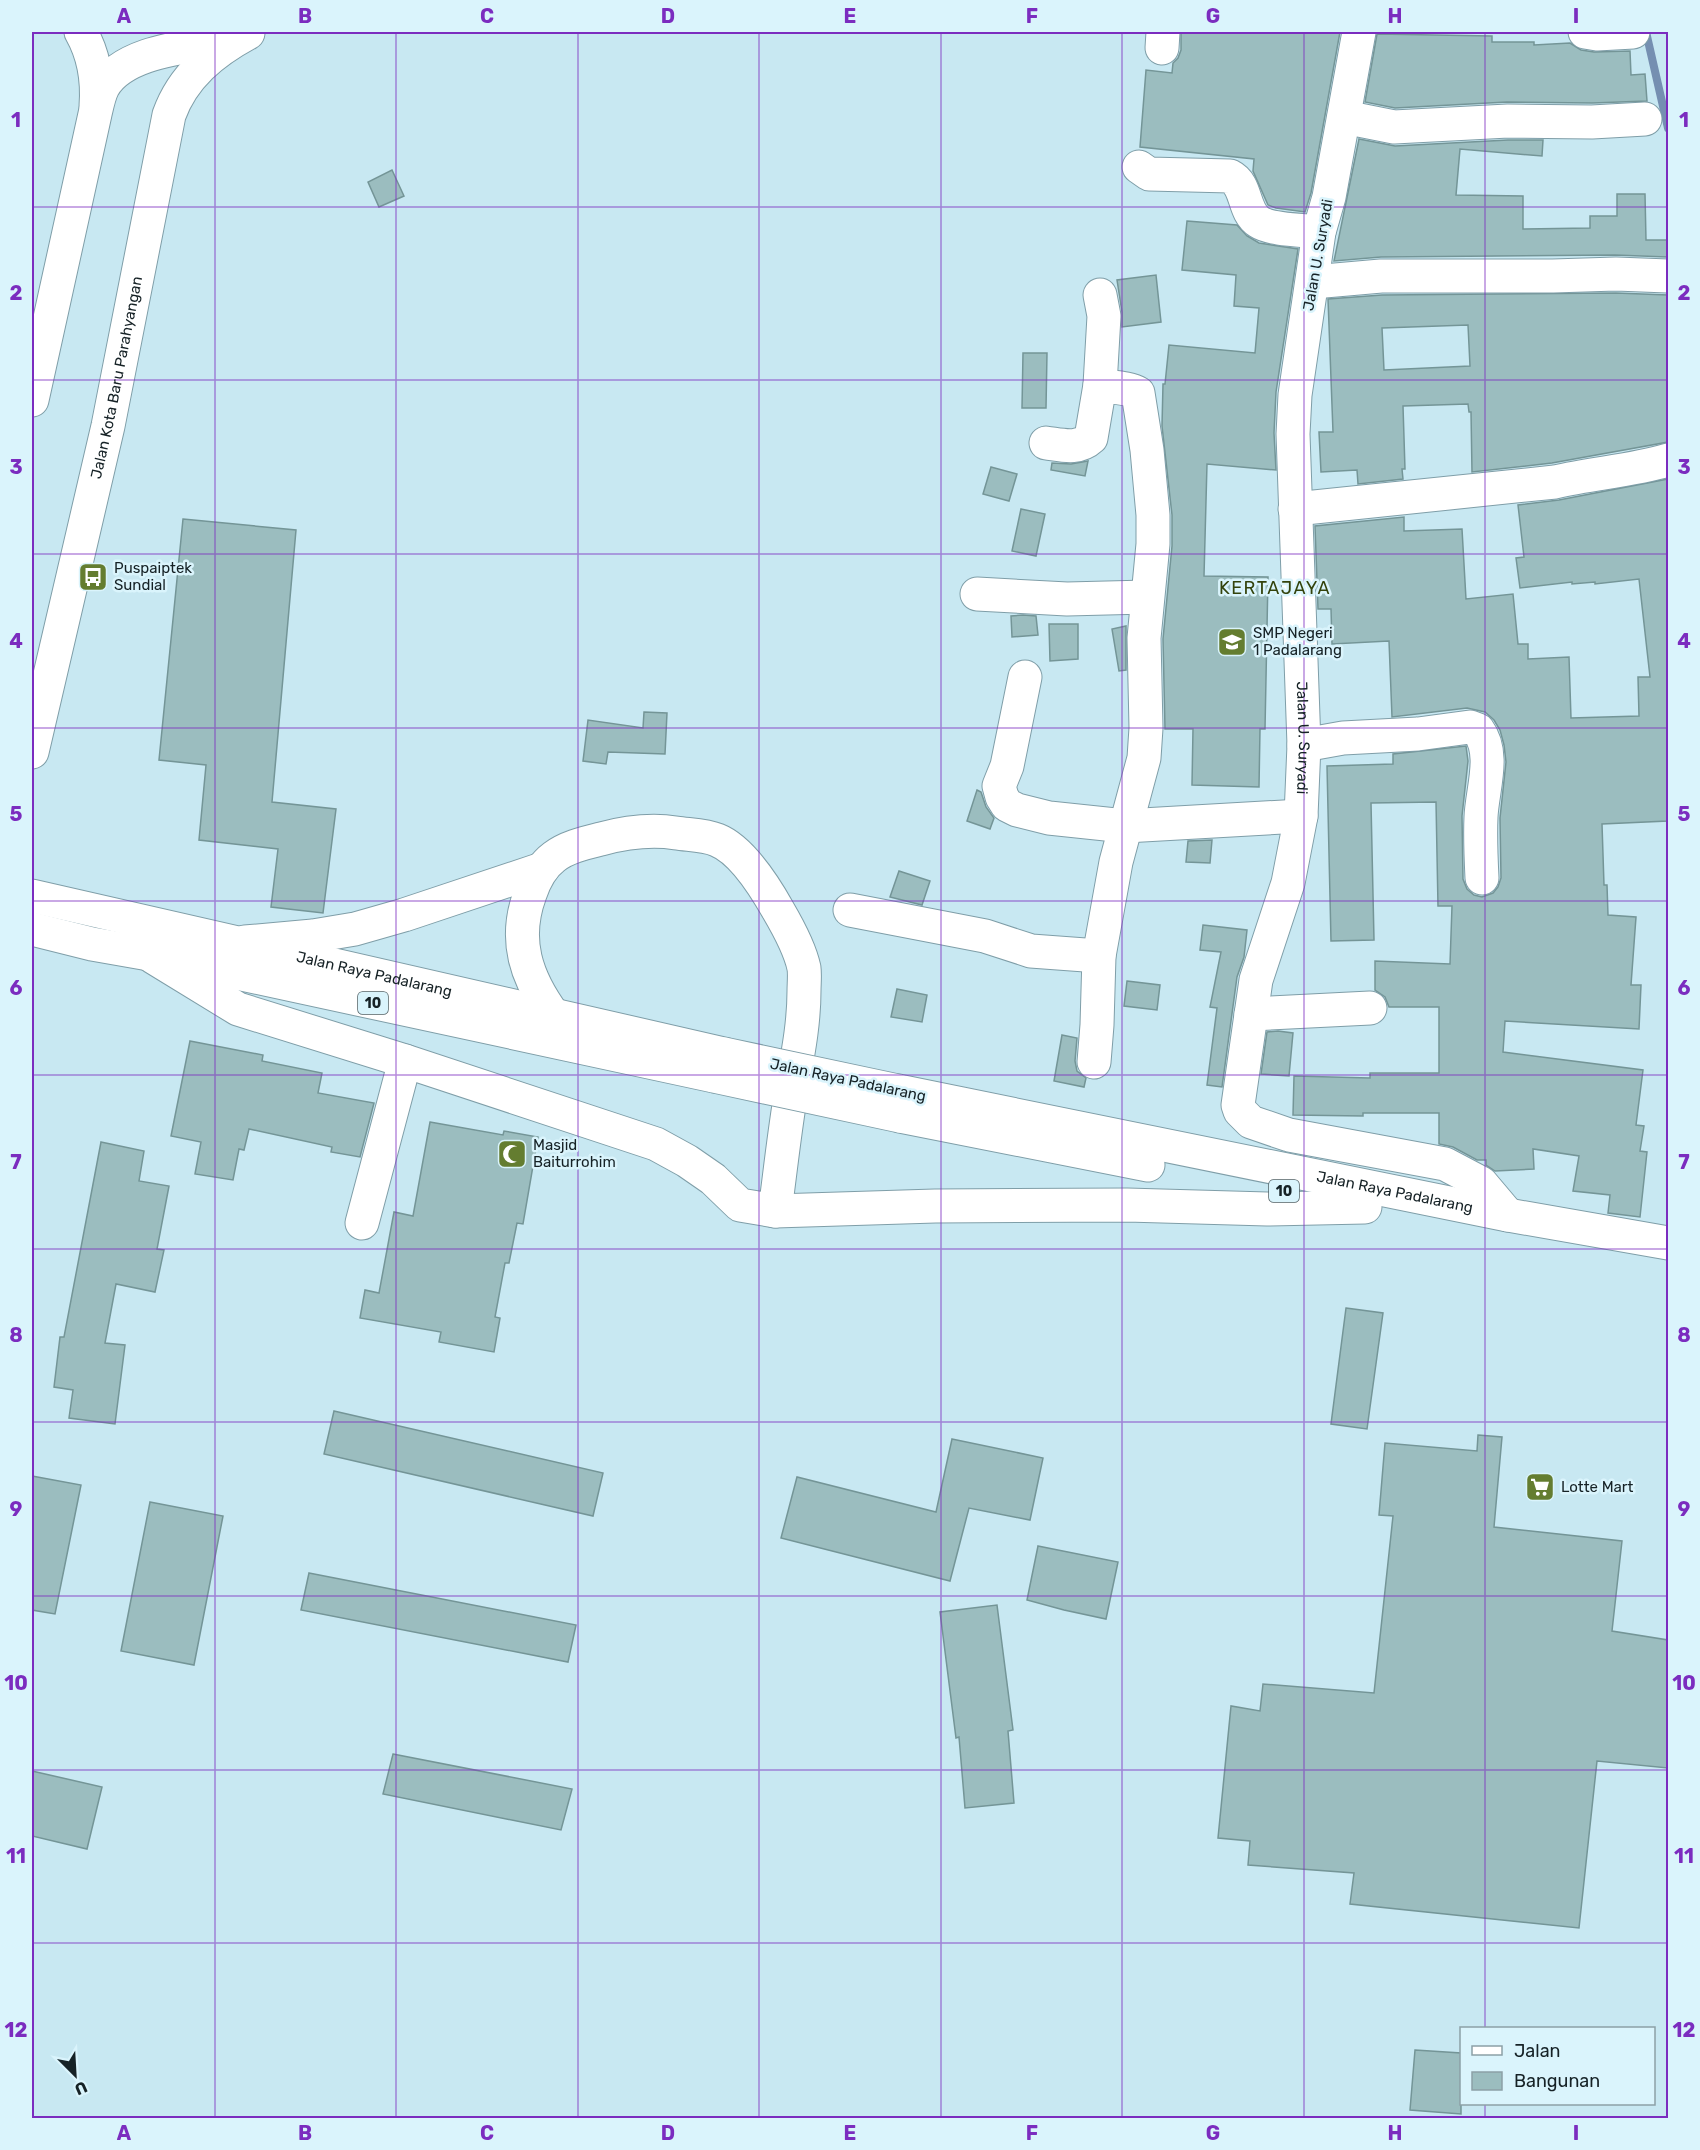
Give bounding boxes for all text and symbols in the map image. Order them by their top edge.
text: A [117,4,132,28]
text: B [298,4,312,28]
text: C [480,4,494,28]
text: D [661,4,675,28]
text: E [844,4,856,28]
text: F [1026,4,1038,28]
text: G [1206,4,1220,28]
text: H [1388,4,1402,28]
text: I [1573,4,1579,28]
text: 1 [11,108,21,132]
text: 1 [1679,108,1689,132]
street label: Jalan U. Suryadi [1299,198,1337,312]
street label: Jalan Kota Baru Parahyangan [87,275,146,481]
text: 2 [10,281,23,305]
text: 2 [1678,281,1691,305]
text: 3 [9,455,23,479]
text: 3 [1677,455,1691,479]
place label: Puspaiptek Sundial [114,559,192,594]
bus stop icon: Puspaiptek Sundial [77,561,109,593]
district label: KERTAJAYA [1219,577,1331,599]
place label: SMP Negeri 1 Padalarang [1253,624,1342,659]
school or university icon: SMP Negeri 1 Padalarang [1216,626,1248,658]
text: 4 [9,629,23,653]
text: 4 [1677,629,1691,653]
street label: Jalan U. Suryadi [1293,681,1313,795]
text: 5 [10,802,23,826]
text: 5 [1678,802,1691,826]
street label: Jalan Raya Padalarang [295,948,454,1001]
text: 6 [9,976,23,1000]
text: 6 [1677,976,1691,1000]
road number: 10 [358,992,388,1014]
street label: Jalan Raya Padalarang [768,1055,928,1105]
place label: Masjid Baiturrohim [533,1136,616,1171]
mosque icon: Masjid Baiturrohim [496,1138,528,1170]
text: 7 [10,1150,22,1174]
text: 7 [1678,1150,1690,1174]
street label: Jalan Raya Padalarang [1315,1167,1475,1217]
road number: 10 [1269,1180,1299,1202]
text: 8 [9,1323,23,1347]
text: 8 [1677,1323,1691,1347]
supermarket icon: Lotte Mart [1524,1471,1556,1503]
place label: Lotte Mart [1561,1478,1634,1496]
text: 9 [10,1497,23,1521]
text: 9 [1678,1497,1691,1521]
text: 10 [4,1671,28,1695]
text: 10 [1672,1671,1696,1695]
text: 11 [6,1844,26,1868]
text: 11 [1674,1844,1694,1868]
text: 12 [5,2018,27,2042]
text: 12 [1673,2018,1695,2042]
legend [1460,2027,1655,2105]
text: Jalan [1514,2040,1561,2062]
north arrow [45,2045,105,2105]
text: Bangunan [1514,2070,1600,2092]
text: U [72,2077,90,2099]
text: A [117,2121,132,2145]
text: B [298,2121,312,2145]
text: C [480,2121,494,2145]
text: D [661,2121,675,2145]
text: E [844,2121,856,2145]
text: F [1026,2121,1038,2145]
text: G [1206,2121,1220,2145]
text: H [1388,2121,1402,2145]
text: I [1573,2121,1579,2145]

